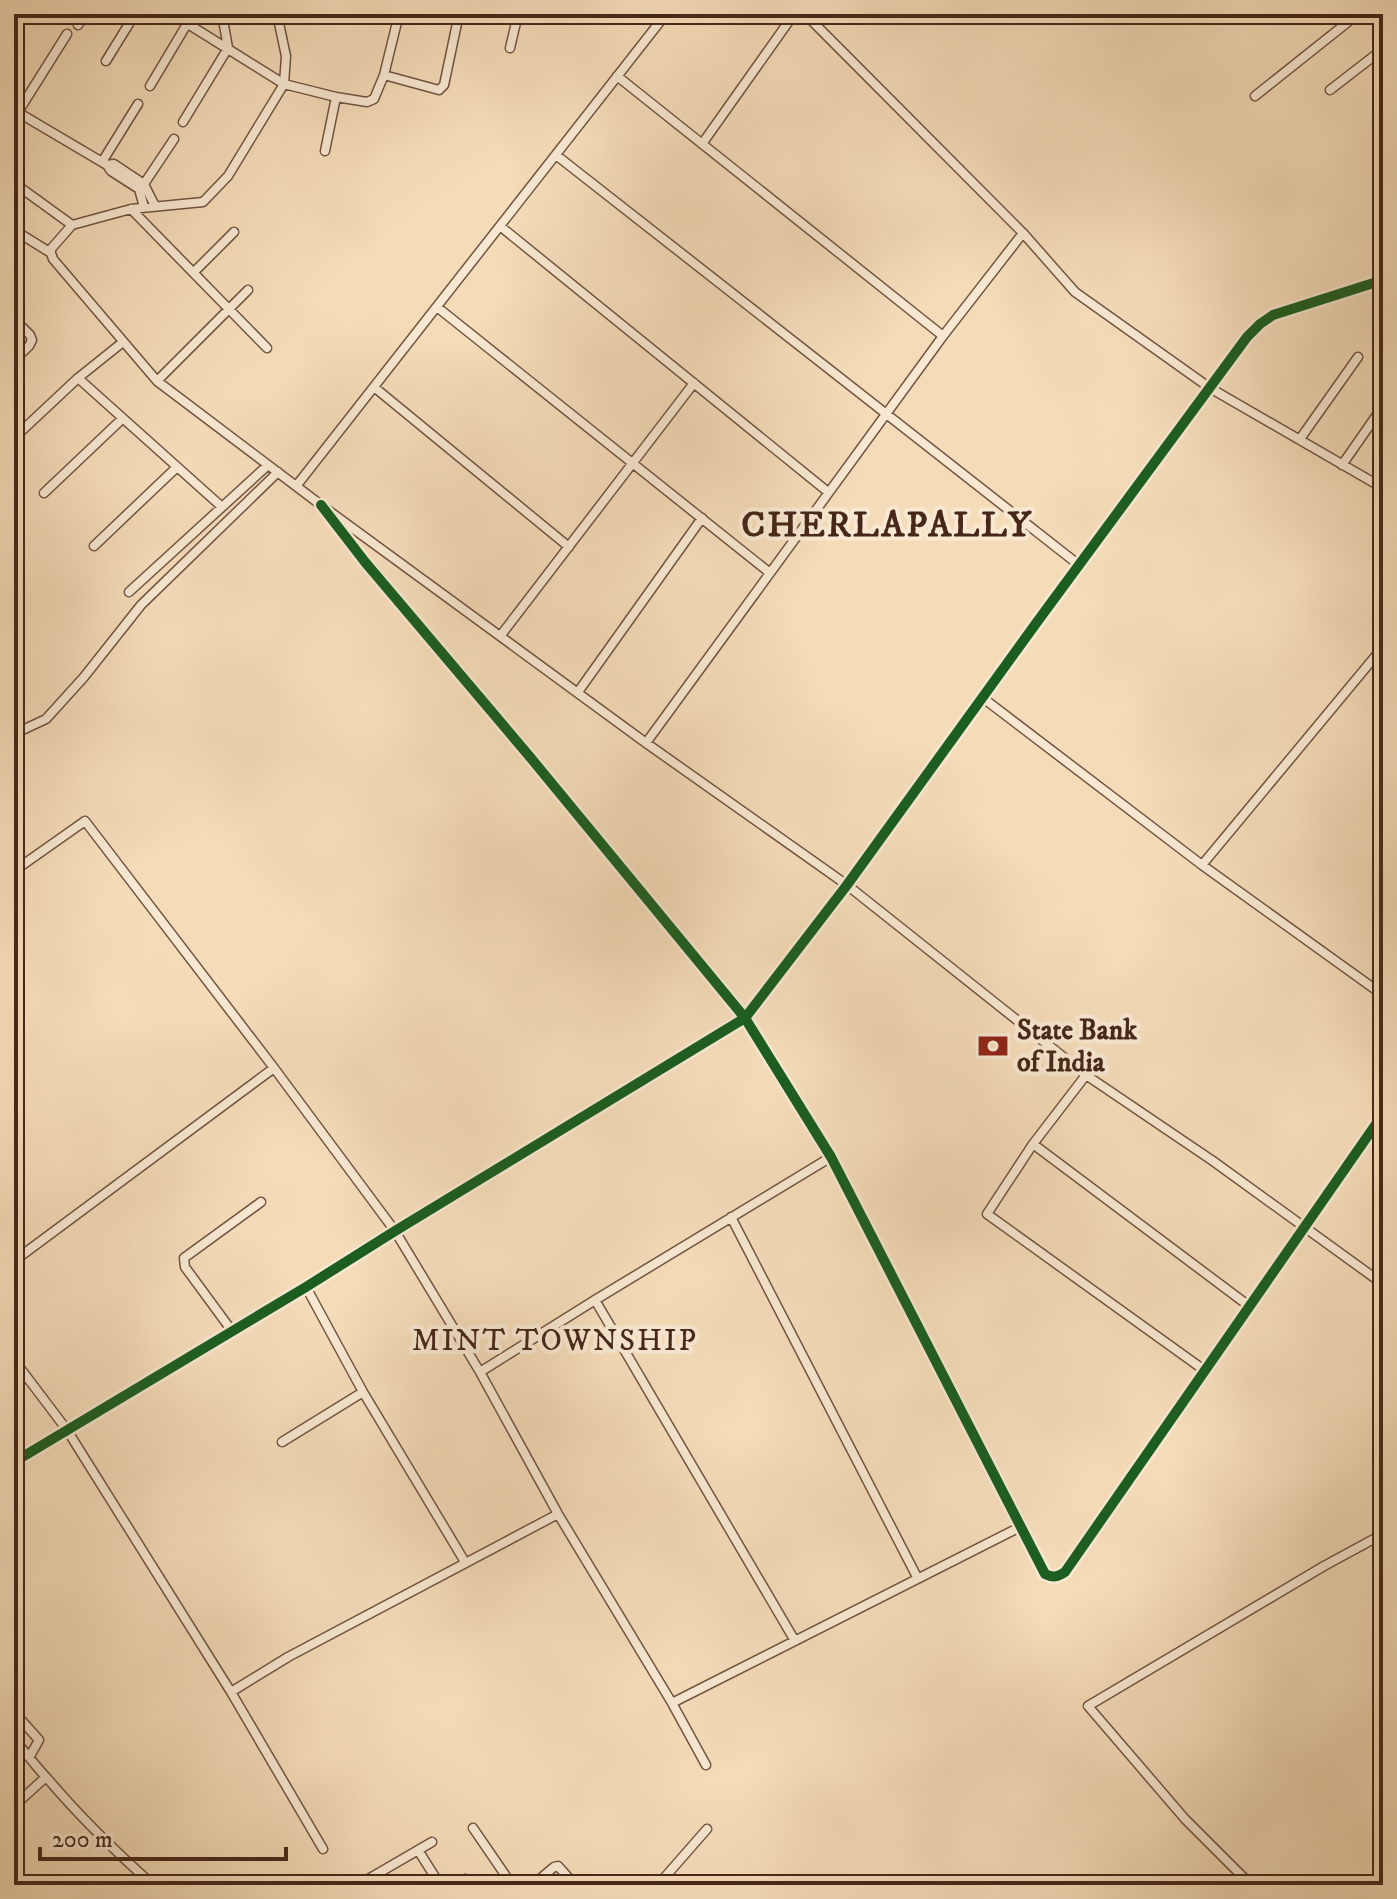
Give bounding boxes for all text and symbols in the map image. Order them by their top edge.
district label: CHERLAPALLY [741,503,1033,548]
place label: State Bank of India [1017,1013,1138,1080]
bank icon: State Bank of India [976,1029,1010,1063]
district label: MINT TOWNSHIP [412,1323,698,1360]
scale bar [40,1811,286,1861]
text: 200 m [52,1825,113,1855]

